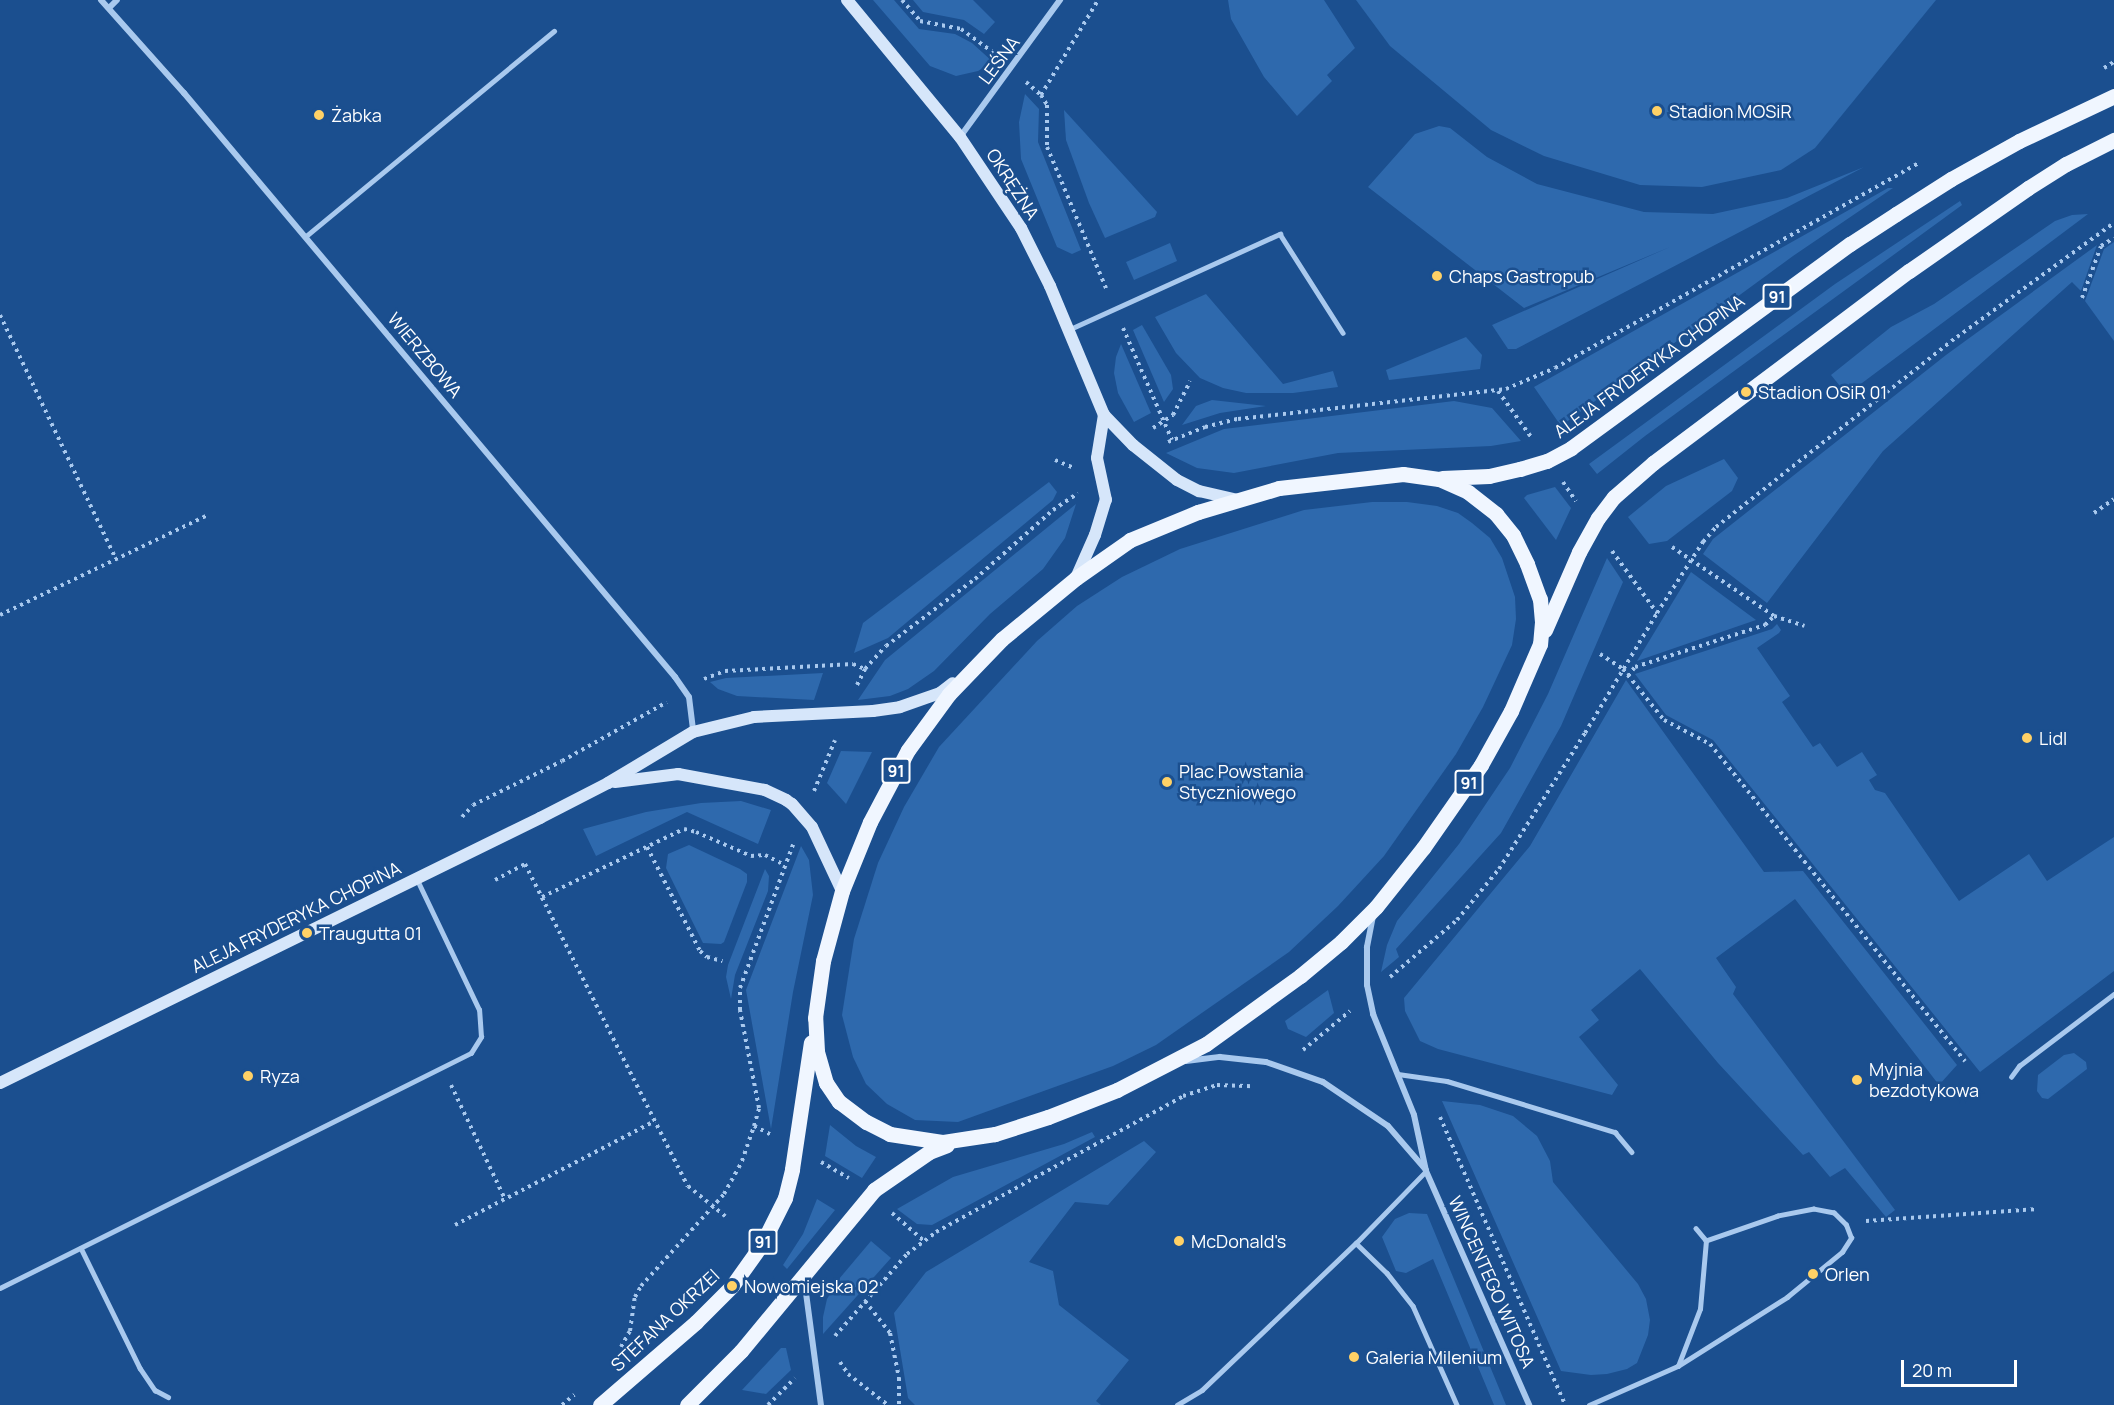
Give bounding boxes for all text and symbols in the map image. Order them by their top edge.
street label: LEŚNA [974,32,1024,88]
place label: Stadion MOSiR [1669,100,1792,122]
place label: Żabka [331,104,382,126]
marker: Stadion MOSiR [1650,104,1664,118]
marker: Żabka [312,108,326,122]
street label: OKRĘŻNA [982,145,1044,223]
place label: Chaps Gastropub [1449,265,1594,287]
marker: Chaps Gastropub [1430,269,1444,283]
road number: 91 [1762,284,1792,310]
street label: ALEJA FRYDERYKA CHOPINA [1550,290,1748,442]
street label: WIERZBOWA [383,308,467,402]
place label: Stadion OSiR 01 [1758,381,1887,403]
marker: Stadion OSiR 01 [1739,385,1753,399]
place label: Lidl [2039,727,2067,749]
marker: Lidl [2020,731,2034,745]
road number: 91 [881,758,911,784]
place label: Plac Powstania Styczniowego [1179,761,1304,804]
road number: 91 [1454,770,1484,796]
marker: Plac Powstania Styczniowego [1160,775,1174,789]
street label: ALEJA FRYDERYKA CHOPINA [188,857,404,977]
place label: Traugutta 01 [319,922,422,944]
marker: Traugutta 01 [300,926,314,940]
place label: Myjnia bezdotykowa [1869,1059,1979,1102]
place label: Ryza [260,1065,300,1087]
marker: Ryza [241,1069,255,1083]
marker: Myjnia bezdotykowa [1850,1073,1864,1087]
street label: WINCENTEGO WITOSA [1444,1193,1540,1371]
road number: 91 [748,1229,778,1255]
place label: McDonald's [1191,1230,1286,1252]
marker: McDonald's [1172,1234,1186,1248]
place label: Orlen [1825,1263,1870,1285]
street label: STEFANA OKRZEI [606,1264,724,1376]
marker: Orlen [1806,1267,1820,1281]
place label: Nowomiejska 02 [744,1275,878,1297]
marker: Nowomiejska 02 [725,1279,739,1293]
place label: Galeria Milenium [1366,1346,1502,1368]
scale bar [1904,1348,2020,1386]
marker: Galeria Milenium [1347,1350,1361,1364]
text: 20 m [1912,1358,1952,1382]

